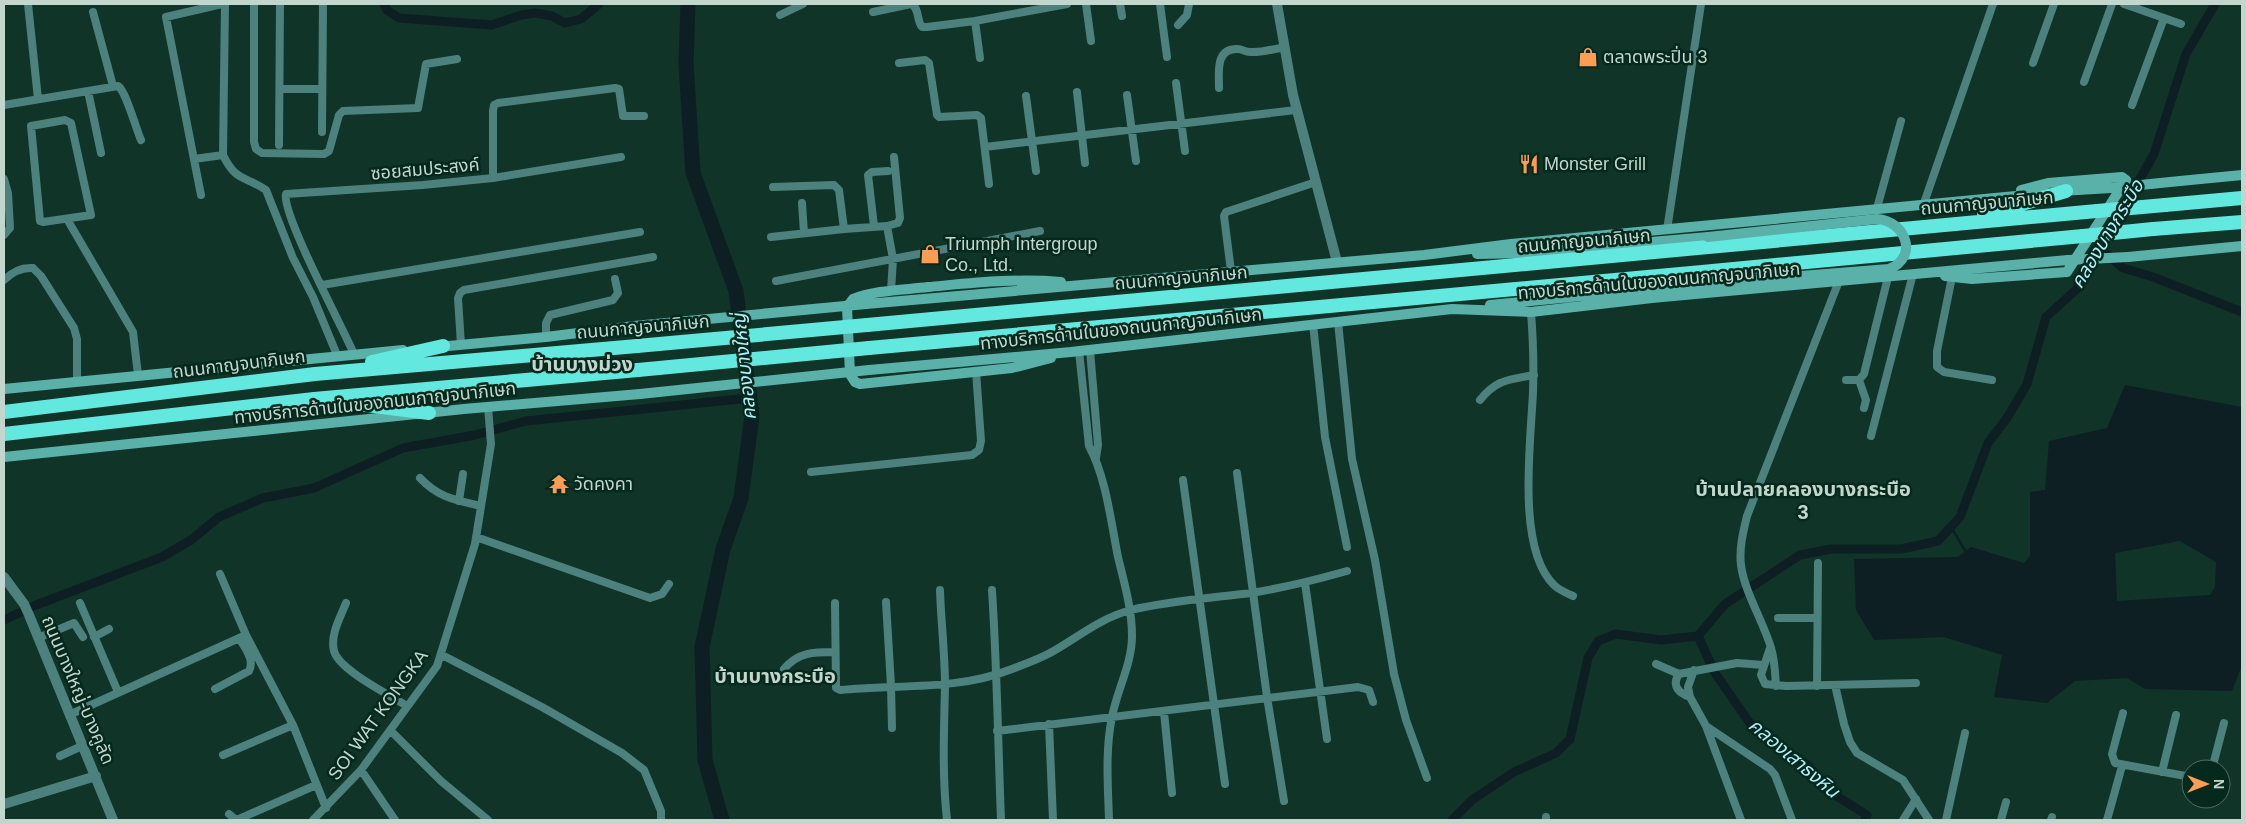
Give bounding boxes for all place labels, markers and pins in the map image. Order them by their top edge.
place label: ตลาดพระปิ่น 3 [1603,45,1707,67]
shop icon: ตลาดพระปิ่น 3 [1577,46,1599,68]
restaurant icon: Monster Grill [1518,153,1540,175]
place label: Monster Grill [1544,154,1646,174]
place label: Triumph Intergroup Co., Ltd. [945,234,1097,275]
shop icon: Triumph Intergroup Co., Ltd. [919,243,941,265]
temple icon: วัดคงคา [548,473,570,495]
place label: วัดคงคา [574,474,633,494]

